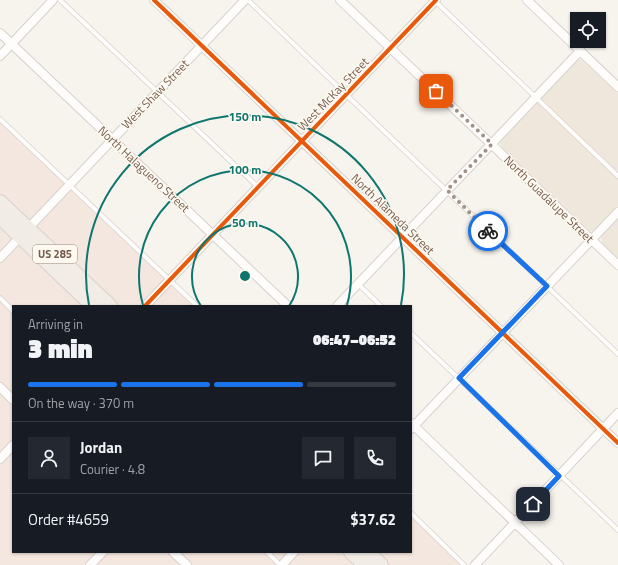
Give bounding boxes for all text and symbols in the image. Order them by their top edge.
map controls [570,12,606,48]
button: locate [570,12,606,48]
street label: West McKay Street [293,52,374,135]
street label: West Shaw Street [117,54,194,133]
pin [419,74,453,108]
icon: bag [425,80,447,102]
text: 150 m [229,107,261,126]
street label: North Halagueno Street [94,121,195,217]
street label: North Guadalupe Street [500,151,599,248]
text: 100 m [229,160,261,179]
street label: North Alameda Street [347,169,440,260]
courier [468,211,508,251]
text: 50 m [232,213,258,232]
icon: bike [477,220,499,242]
road number: US 285 [33,245,77,263]
centre of rings [238,269,252,283]
text: Arriving in [28,314,83,334]
text: 06:47–06:52 [313,328,396,351]
text: 3 min [28,329,93,368]
text: On the way · 370 m [28,393,134,413]
text: Jordan [80,436,122,459]
button: person [28,437,70,479]
button: chat [302,437,344,479]
button: phone [354,437,396,479]
text: Courier · 4.8 [80,459,145,479]
pin [516,487,550,521]
icon: home [522,493,544,515]
text: Order #4659 [28,508,109,531]
text: $37.62 [350,508,396,531]

